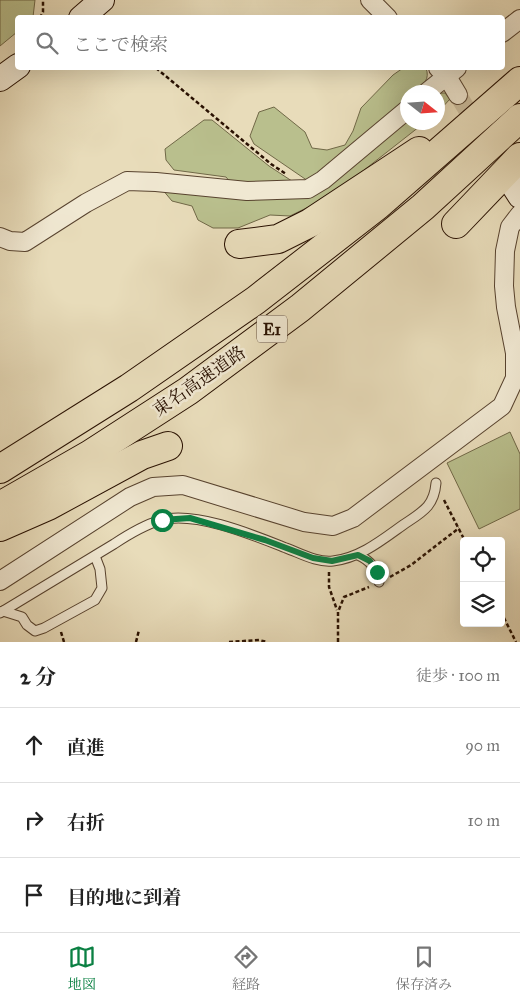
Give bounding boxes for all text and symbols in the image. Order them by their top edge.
search box [15,15,505,70]
icon: search [33,29,61,57]
text: ここで検索 [73,33,168,56]
north arrow [400,85,445,130]
road number: E1 [257,316,287,342]
street label: 東名高速道路 [148,341,250,421]
route start [151,509,174,532]
map controls [460,537,505,627]
button: locate [460,537,505,582]
route end [366,561,389,584]
button: layers [460,582,505,627]
text: 2 分 [20,664,56,690]
text: 徒歩 · 100 m [416,666,500,685]
icon: ahead [20,731,48,759]
text: 直進 [67,736,105,759]
text: 90 m [465,736,500,755]
icon: right [20,806,48,834]
text: 右折 [67,811,105,834]
text: 10 m [468,811,500,830]
icon: arrive [20,881,48,909]
text: 目的地に到着 [67,886,181,909]
tab: 地図 [68,943,96,993]
tab: 経路 [232,943,260,993]
tab: 保存済み [396,943,452,993]

